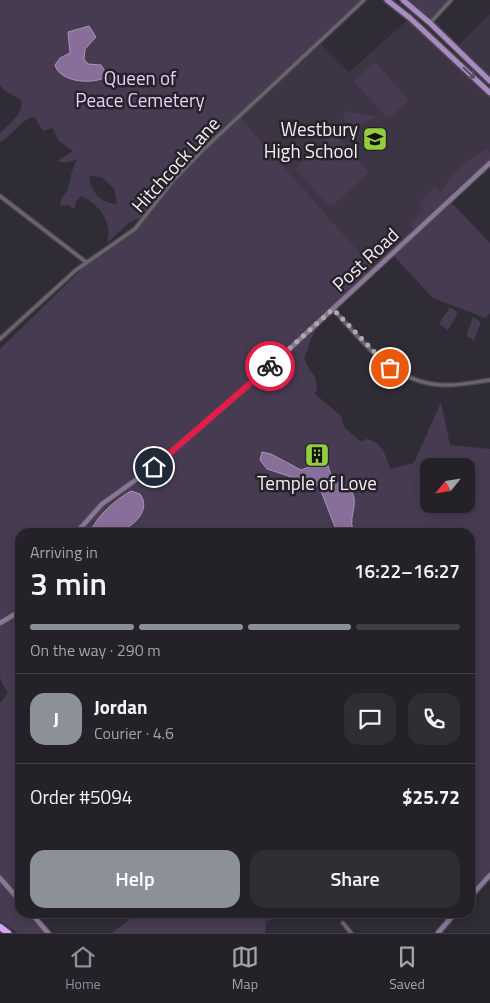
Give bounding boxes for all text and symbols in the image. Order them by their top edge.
park label: Queen of Peace Cemetery [75,63,205,114]
one-way arrow [463,67,476,79]
street label: Hitchcock Lane [124,110,226,218]
place label: Westbury High School [264,114,358,165]
school or university icon: Westbury High School [362,126,388,152]
street label: Post Road [325,220,405,298]
courier [245,341,295,391]
pin [369,347,411,389]
icon: bike [256,352,284,380]
icon: bag [376,354,404,382]
building icon: Temple of Love [304,442,330,468]
pin [133,446,175,488]
icon: home [140,453,168,481]
north arrow [420,458,475,512]
map controls [420,458,475,513]
place label: Temple of Love [257,468,377,497]
text: Arriving in [30,540,98,564]
text: 16:22–16:27 [354,556,460,585]
text: 3 min [30,559,107,607]
text: On the way · 290 m [30,638,161,662]
text: Jordan [94,692,147,721]
button: chat [344,693,396,745]
button: phone [408,693,460,745]
text: J [53,704,59,733]
text: Courier · 4.6 [94,721,174,745]
text: Order #5094 [30,782,132,811]
text: $25.72 [402,782,460,811]
button: Help [30,850,240,908]
button: Share [250,850,460,908]
tab: Home [65,943,101,994]
tab: Map [231,943,259,994]
tab: Saved [389,943,425,994]

